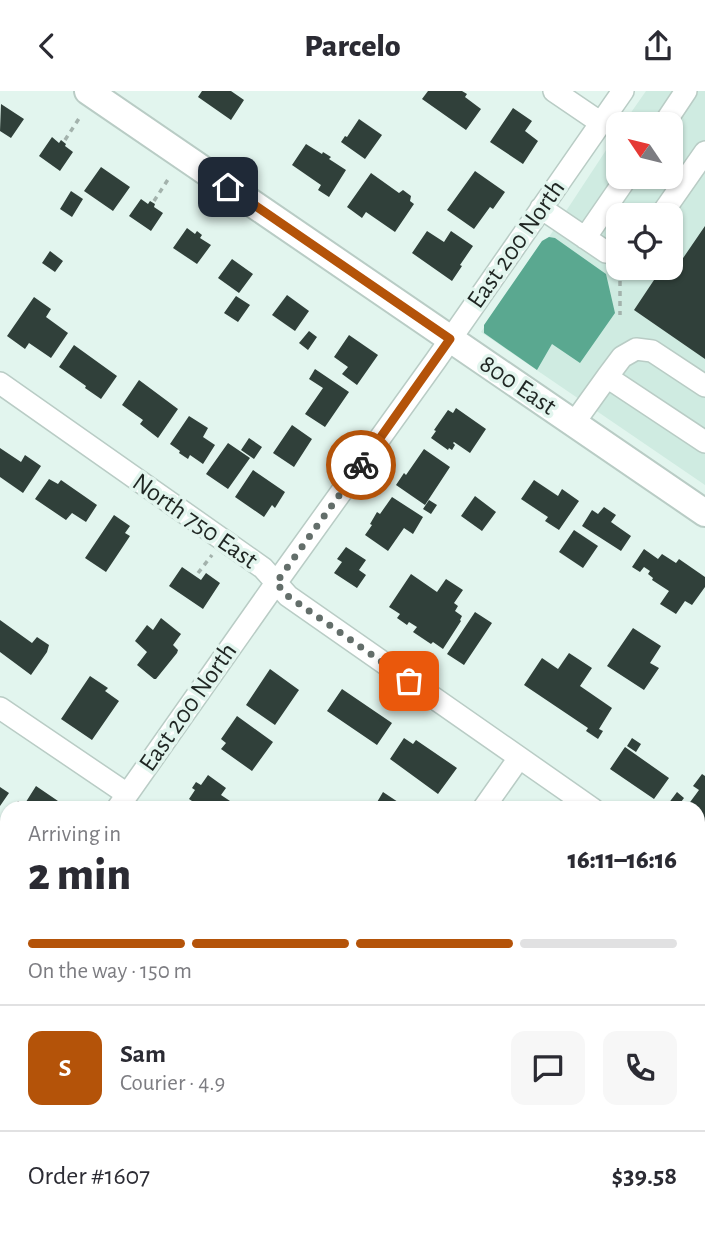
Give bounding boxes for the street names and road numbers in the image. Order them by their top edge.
street label: East 200 North [462,175,570,313]
street label: 800 East [475,350,561,420]
street label: North 750 East [128,469,262,573]
street label: East 200 North [134,638,242,776]

